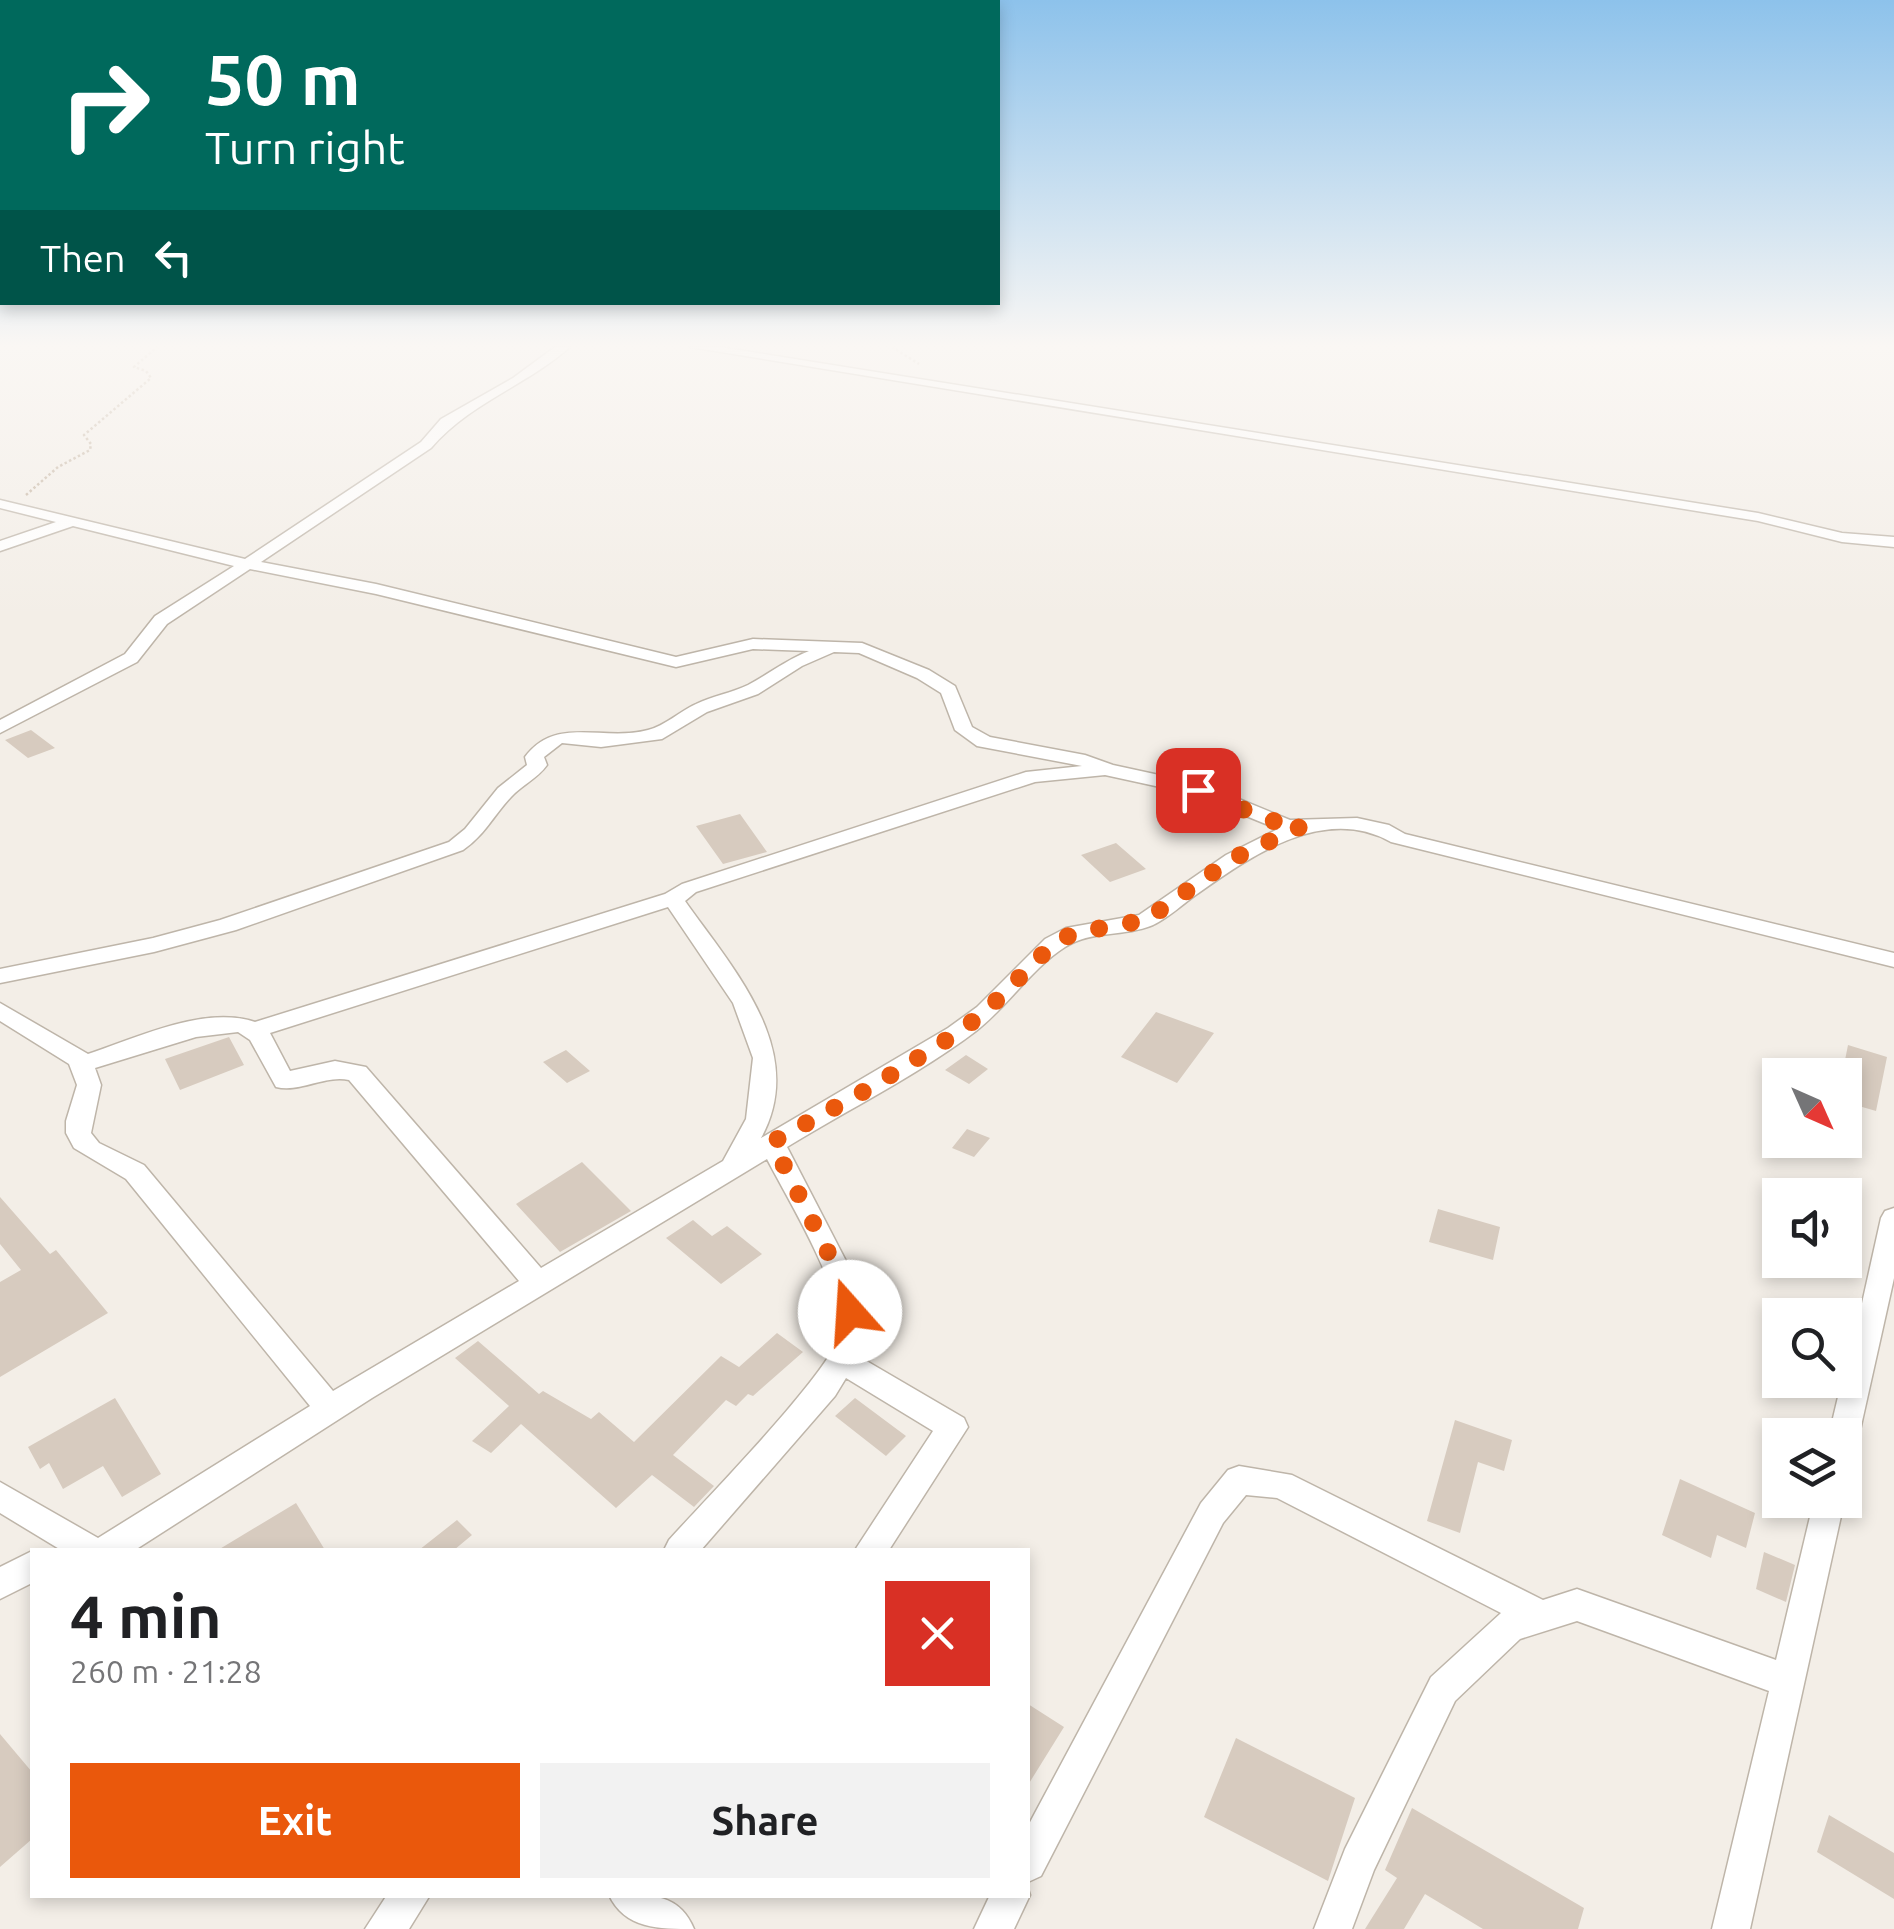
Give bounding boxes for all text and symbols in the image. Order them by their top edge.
icon: right [40,40,170,170]
text: 50 m [205,40,361,118]
text: Turn right [205,122,405,173]
icon: left [146,230,201,285]
text: Then [40,237,126,279]
pin [1156,748,1241,833]
icon: arrive [1171,763,1226,818]
north arrow [1762,1058,1862,1158]
map controls [1762,1058,1862,1518]
button: sound [1762,1178,1862,1278]
position arrow [798,1260,902,1364]
button: search [1762,1298,1862,1398]
button: layers [1762,1418,1862,1518]
button: close [885,1581,990,1686]
text: 4 min [70,1582,222,1649]
text: 260 m · 21:28 [70,1653,262,1689]
button: Exit [70,1763,520,1878]
button: Share [540,1763,990,1878]

